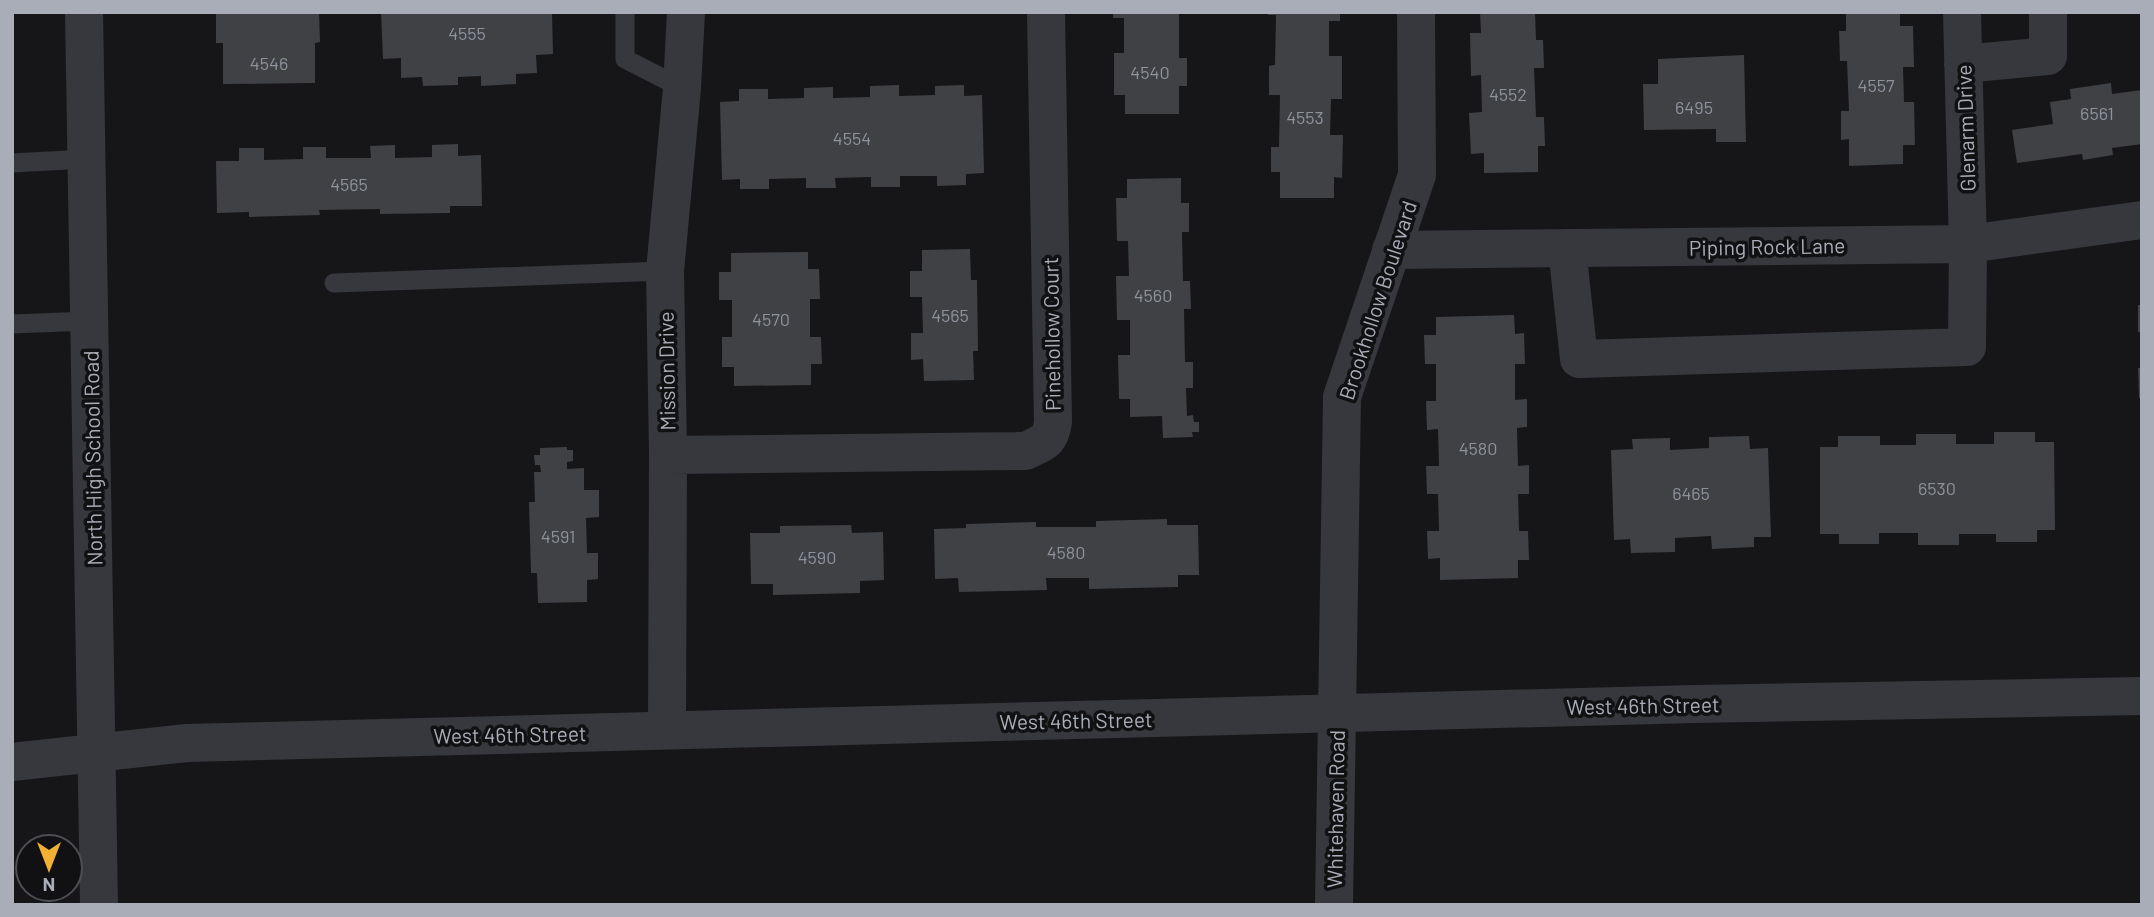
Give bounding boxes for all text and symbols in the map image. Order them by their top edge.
house number: 4555 [448,22,486,44]
house number: 4546 [250,52,288,74]
house number: 4540 [1130,61,1170,83]
street label: Glenarm Drive [1950,64,1980,192]
house number: 4557 [1858,74,1895,96]
house number: 4552 [1489,83,1527,105]
house number: 6495 [1675,96,1713,118]
house number: 6561 [2080,102,2114,124]
house number: 4553 [1286,106,1324,128]
house number: 4554 [833,127,871,149]
house number: 4565 [330,173,368,195]
street label: Brookhollow Boulevard [1333,197,1421,403]
street label: Piping Rock Lane [1689,232,1845,260]
street label: Pinehollow Court [1037,257,1065,411]
house number: 4560 [1134,284,1172,306]
house number: 4565 [931,304,969,326]
house number: 4570 [752,308,790,330]
street label: Mission Drive [652,311,680,431]
street label: North High School Road [78,350,106,566]
house number: 4580 [1459,437,1497,459]
house number: 6530 [1918,477,1956,499]
house number: 6465 [1672,482,1710,504]
house number: 4591 [541,525,575,547]
house number: 4580 [1047,541,1085,563]
house number: 4590 [798,546,836,568]
street label: West 46th Street [1566,691,1720,719]
street label: West 46th Street [999,706,1153,734]
street label: West 46th Street [433,720,587,748]
street label: Whitehaven Road [1321,730,1349,888]
north arrow [14,833,84,903]
text: N [43,874,55,897]

